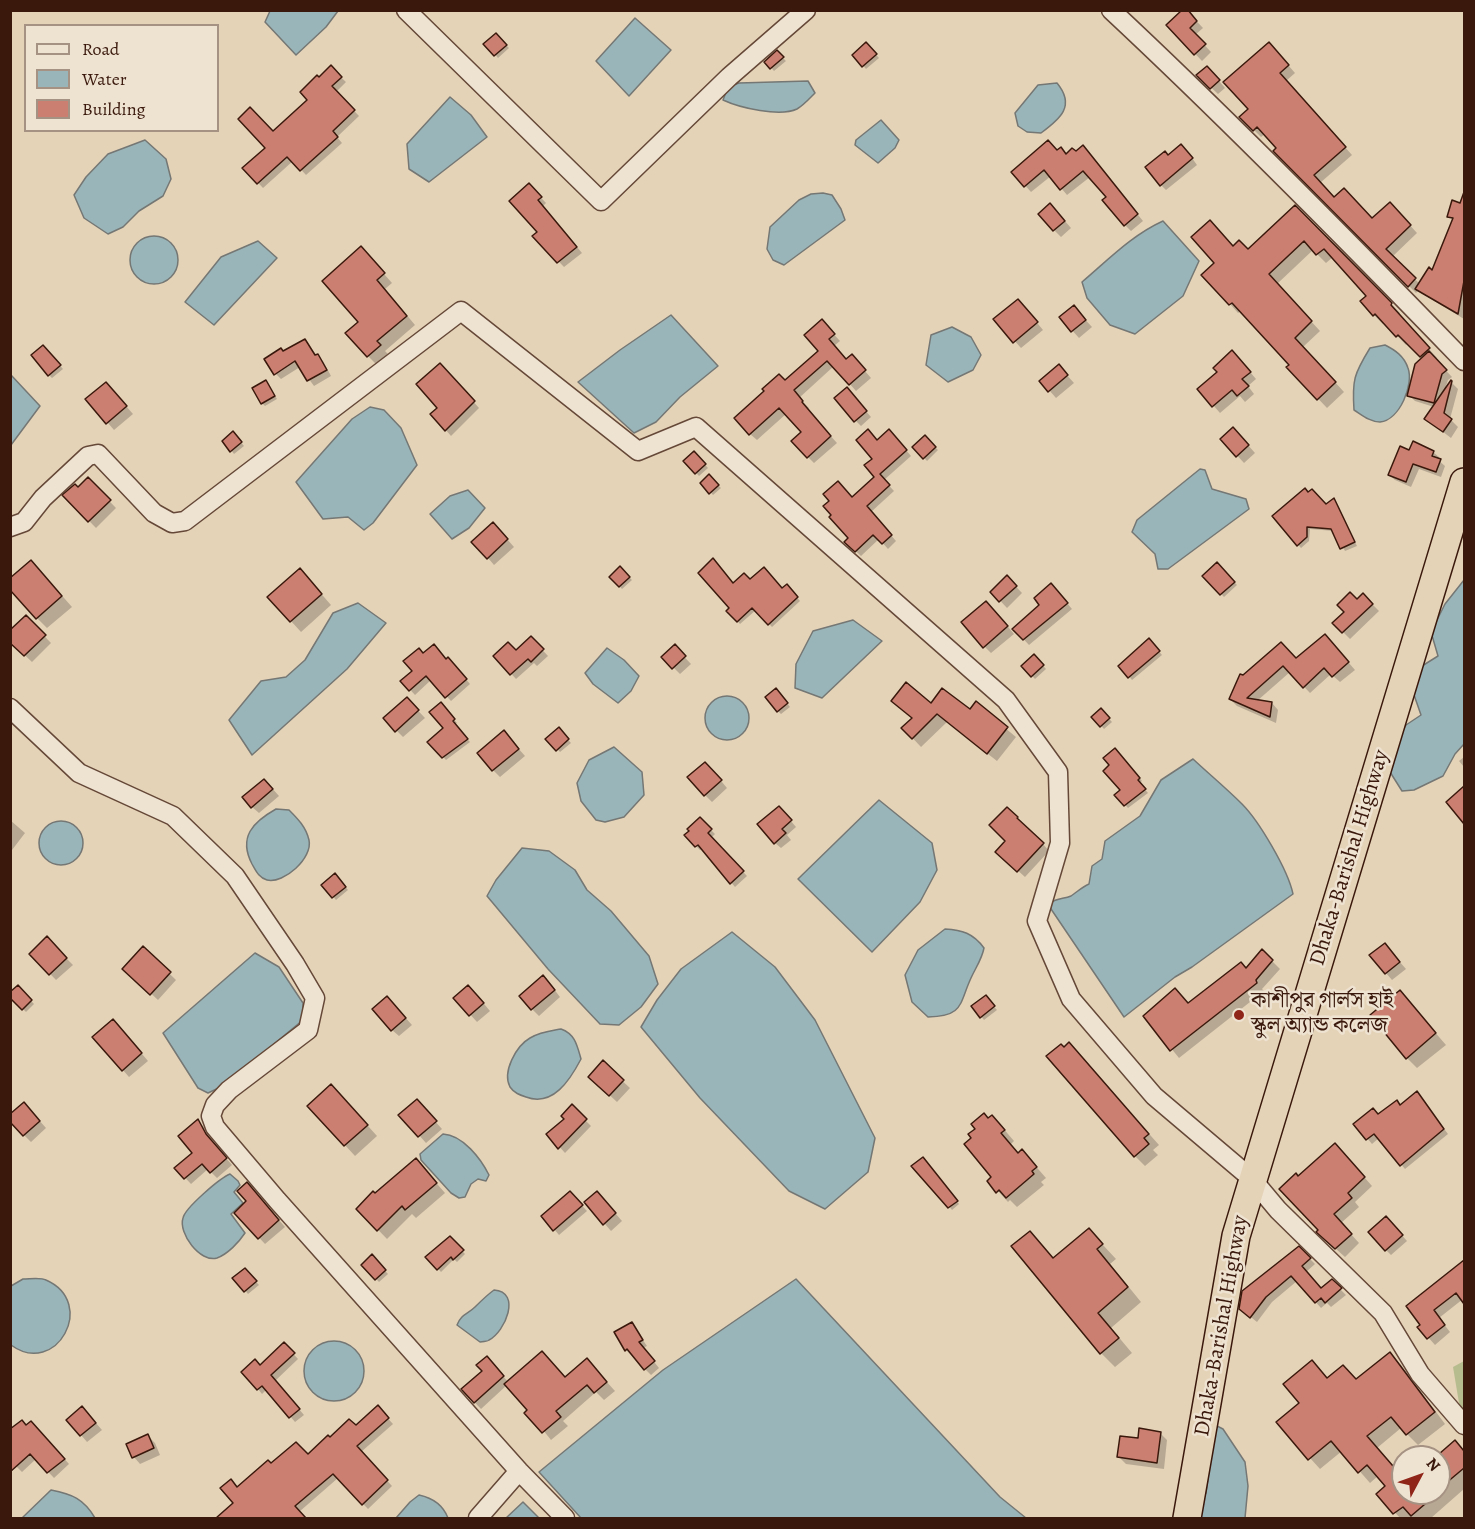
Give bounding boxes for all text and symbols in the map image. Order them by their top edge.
legend [24,24,219,132]
text: Road [82,37,119,61]
text: Water [82,67,127,91]
text: Building [82,97,146,121]
street label: Dhaka-Barishal Highway [1305,747,1395,969]
place label: কাশীপুর গার্লস হাই স্কুল অ্যান্ড কলেজ [1251,989,1393,1040]
marker: কাশীপুর গার্লস হাই স্কুল অ্যান্ড কলেজ [1232,1008,1246,1022]
street label: Dhaka-Barishal Highway [1190,1213,1254,1439]
north arrow [1391,1445,1451,1505]
text: N [1421,1453,1445,1476]

